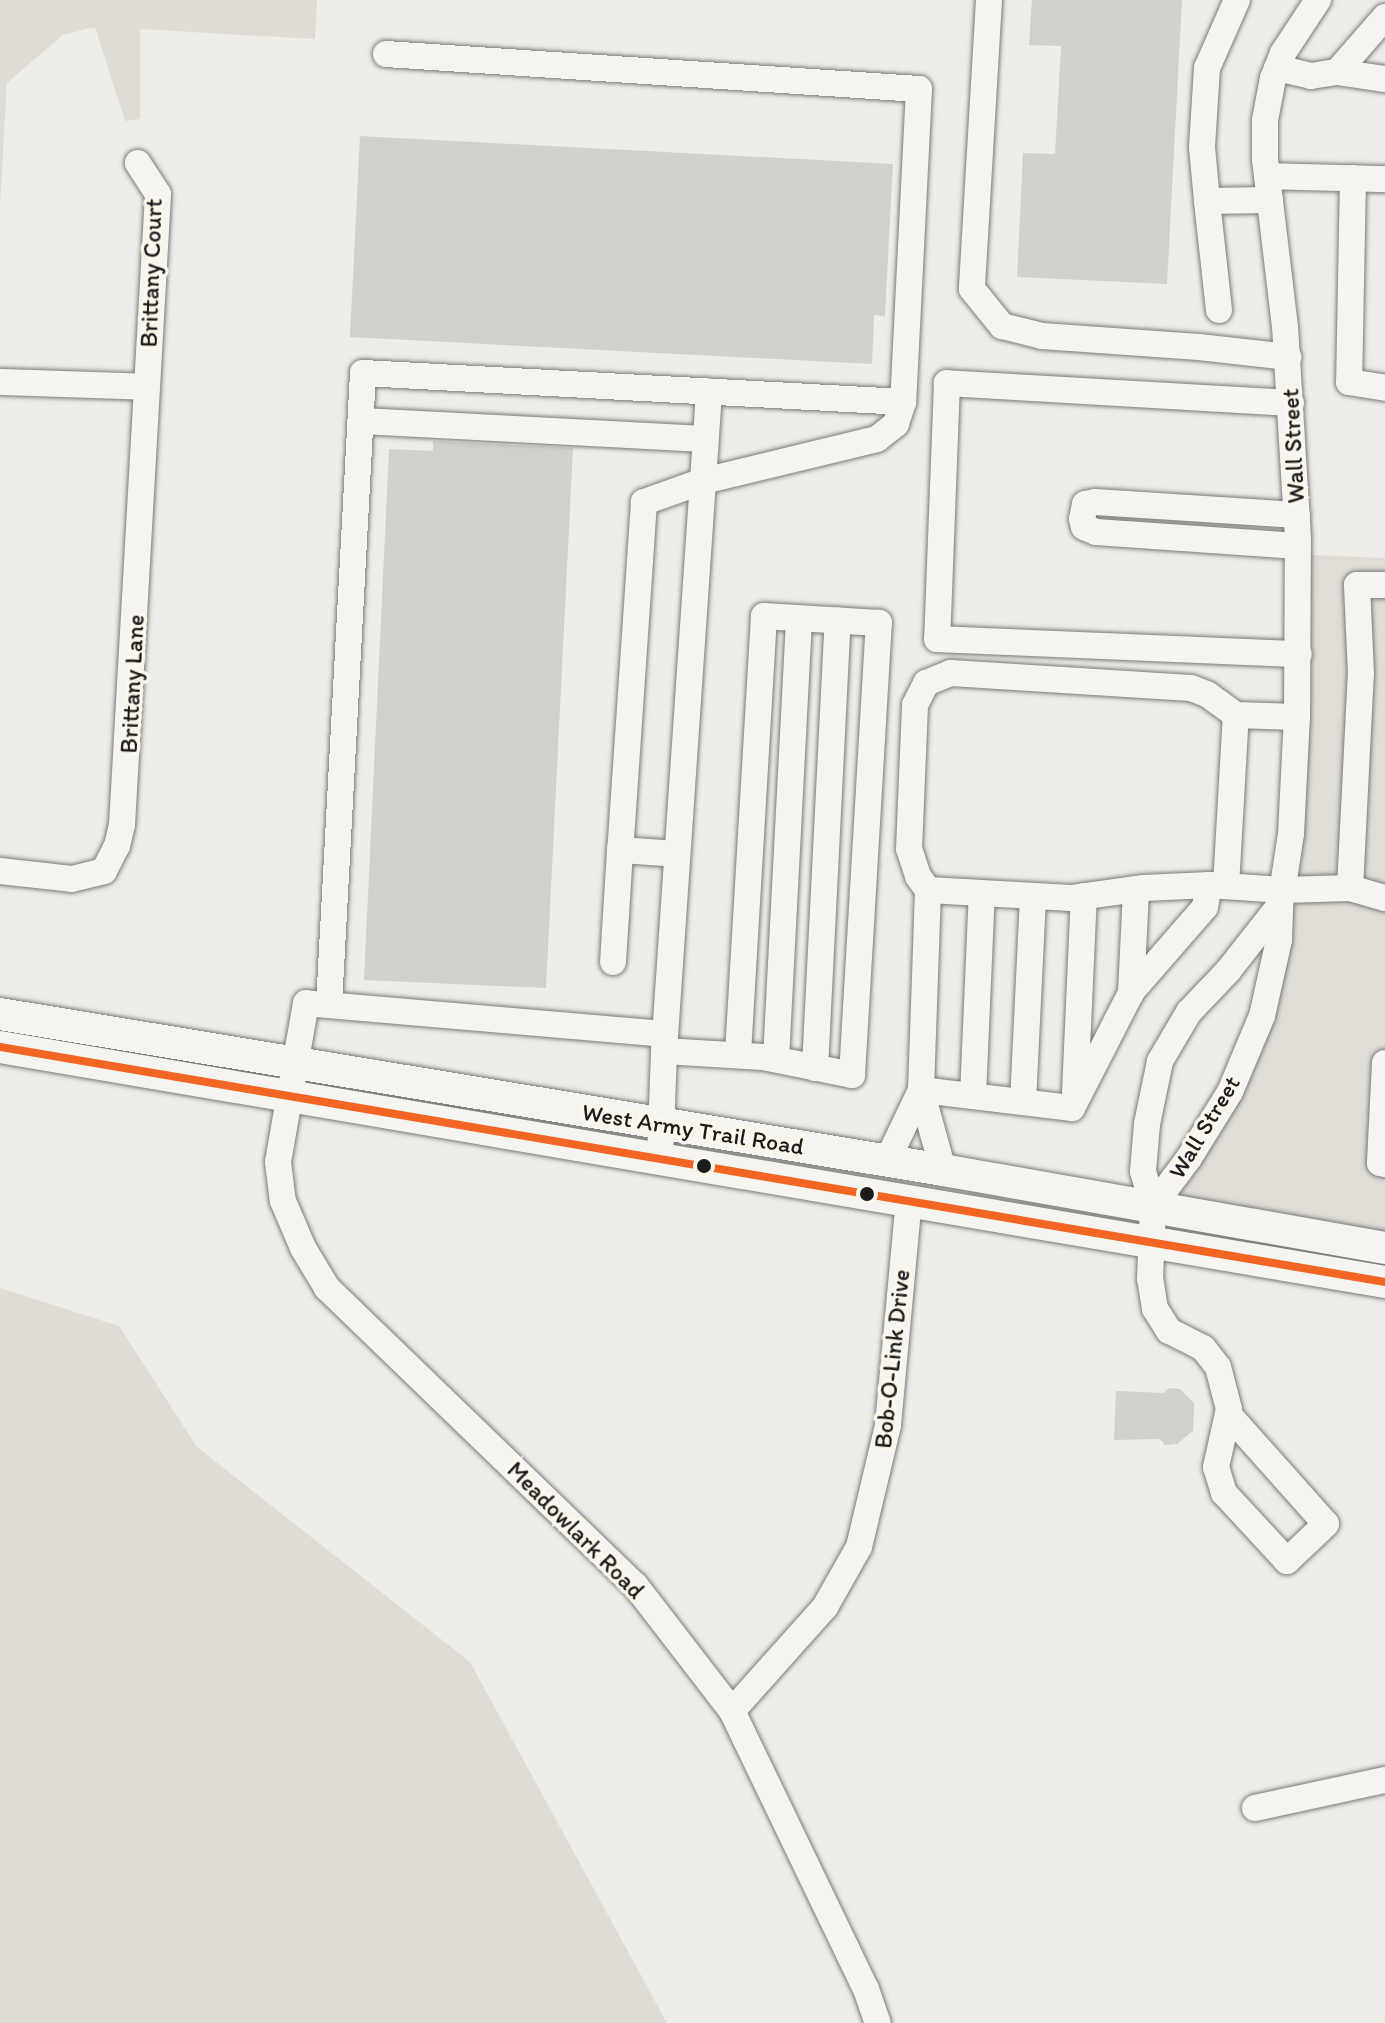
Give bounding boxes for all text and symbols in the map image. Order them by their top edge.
street label: Brittany Court [134,198,168,348]
street label: Wall Street [1276,388,1310,504]
street label: Brittany Lane [114,614,150,754]
street label: Wall Street [1162,1070,1246,1184]
street label: West Army Trail Road [582,1097,804,1161]
unlabelled marker [696,1158,712,1174]
unlabelled marker [859,1186,875,1202]
street label: Bob-O-Link Drive [868,1268,916,1450]
street label: Meadowlark Road [501,1455,651,1605]

